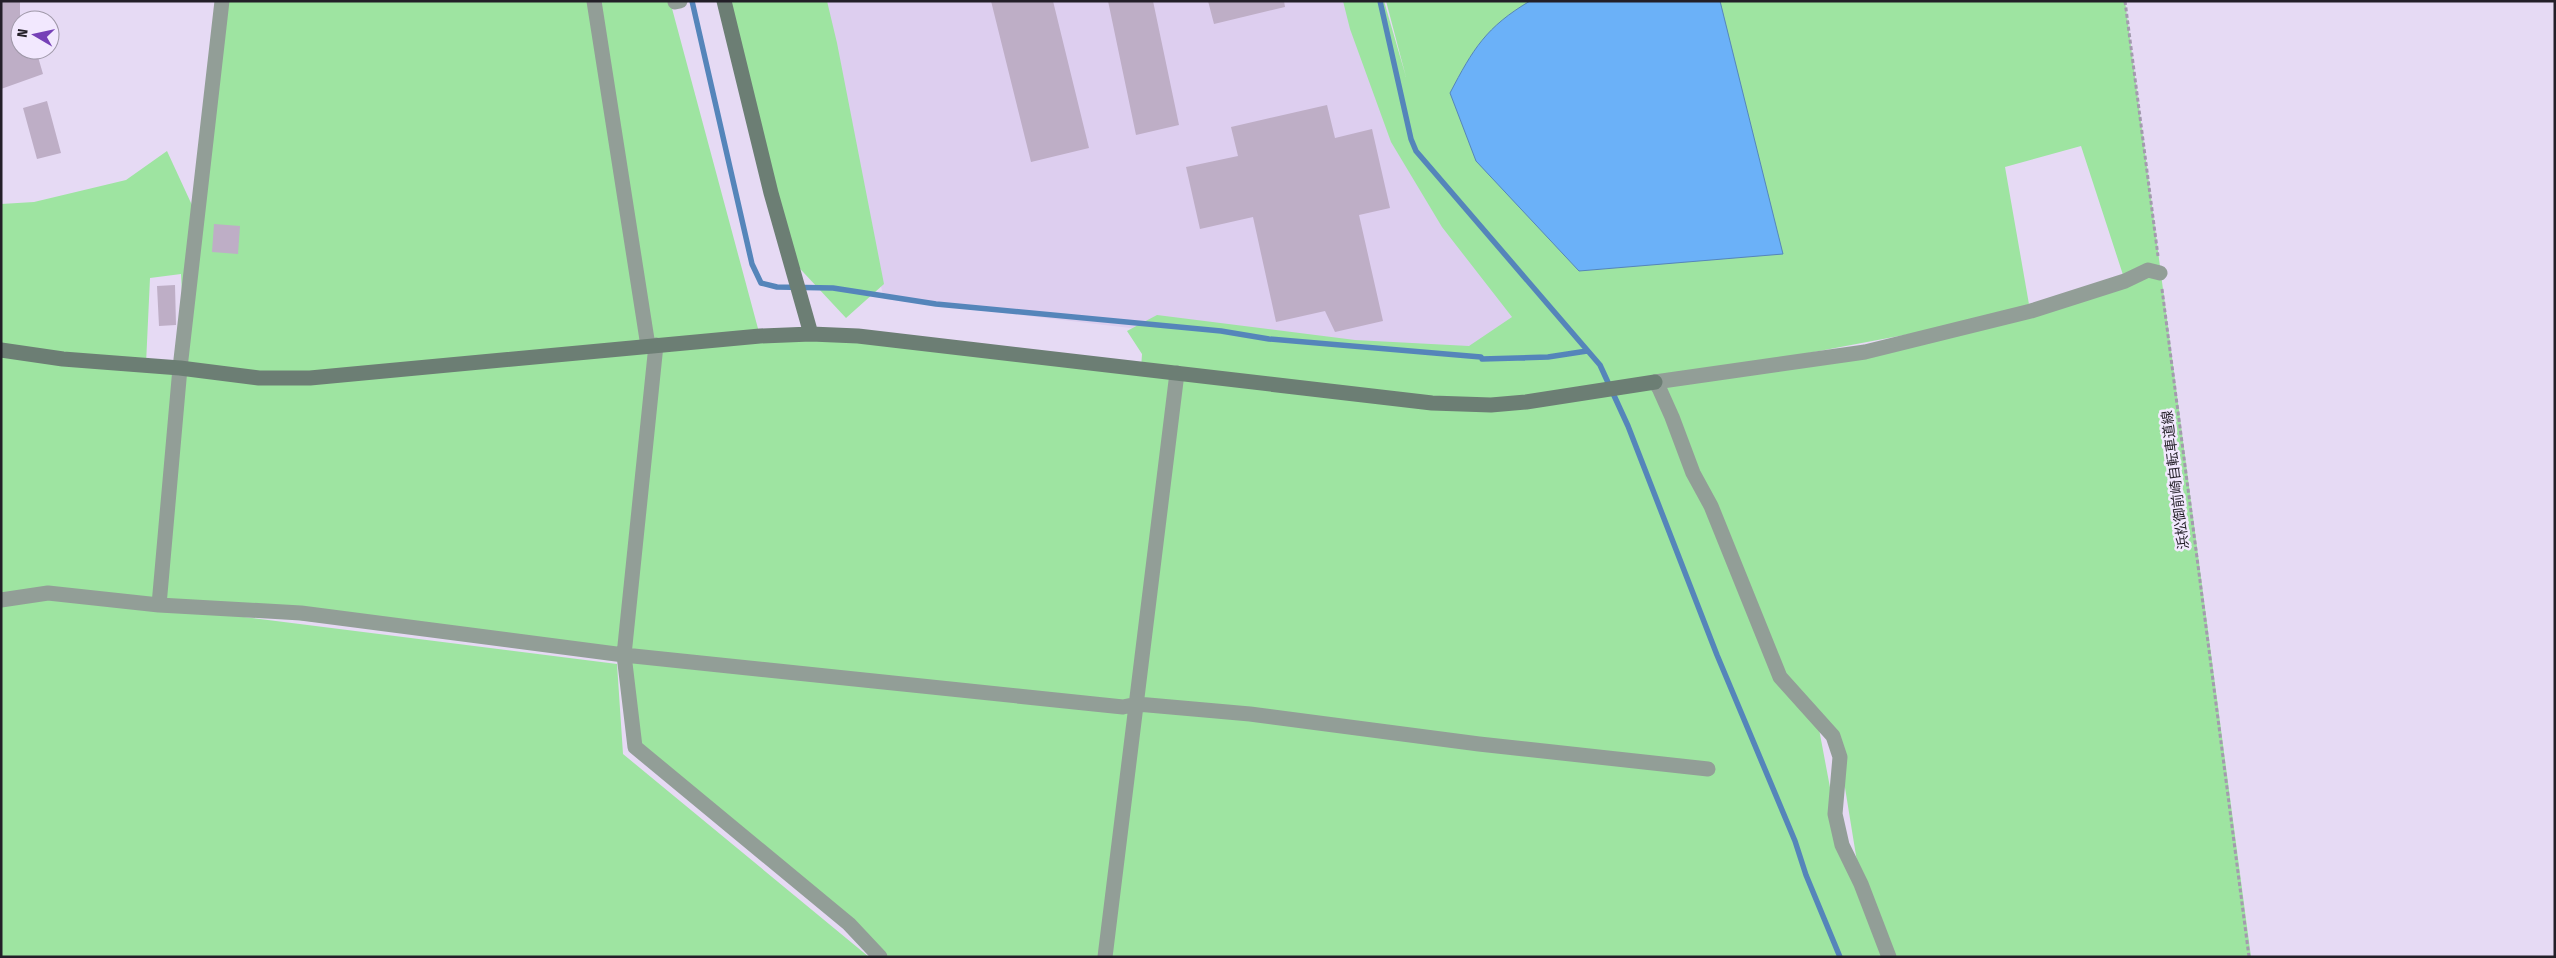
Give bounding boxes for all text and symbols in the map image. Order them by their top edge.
north arrow [10,10,60,60]
text: N [14,28,32,39]
street label: 浜松御前崎自転車道線 [2159,409,2192,550]

